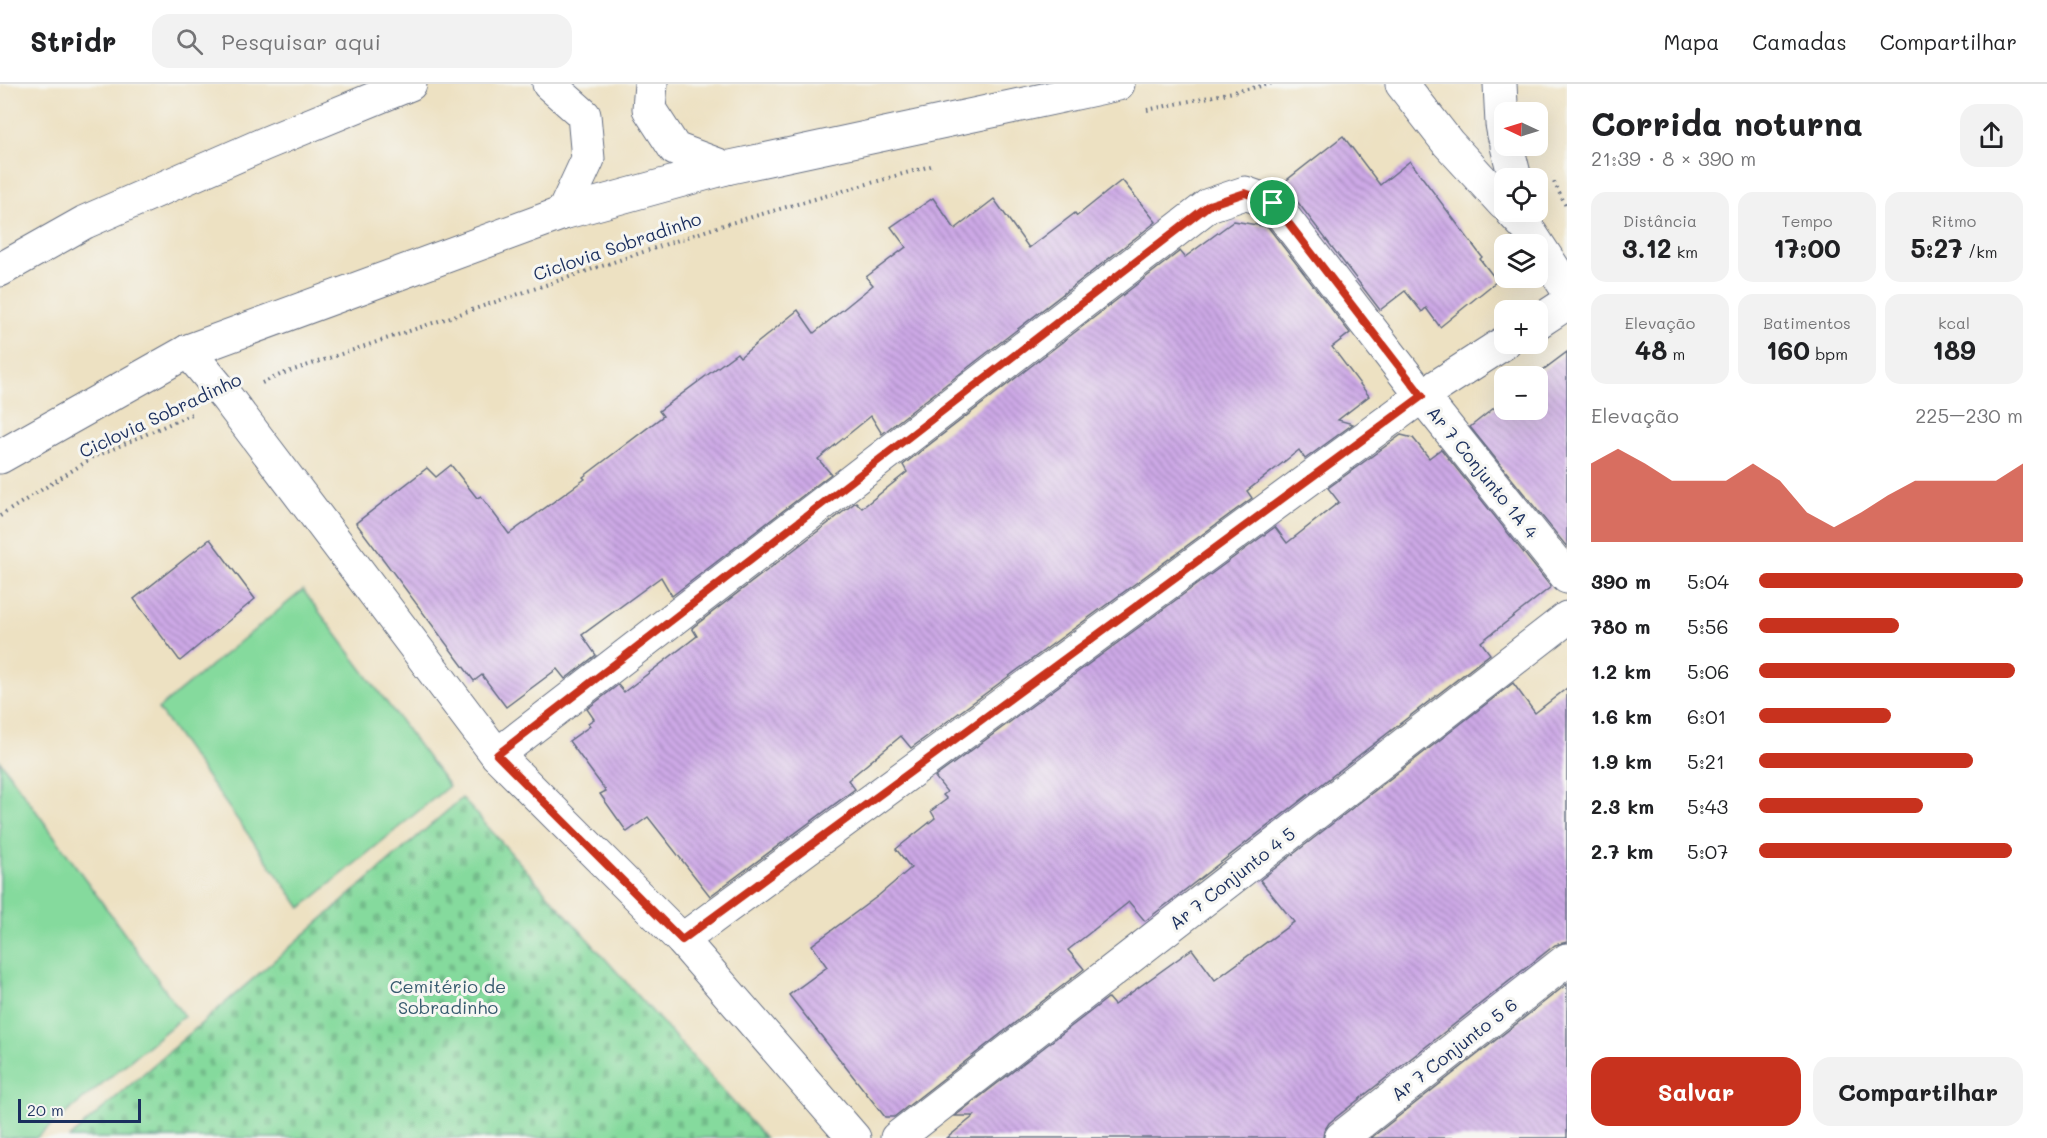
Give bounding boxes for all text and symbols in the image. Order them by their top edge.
search box [152,14,572,68]
text: Stridr [30,23,116,59]
icon: search [173,25,206,58]
text: Pesquisar aqui [221,27,381,56]
text: Mapa [1663,28,1719,55]
text: Camadas [1752,28,1847,55]
text: Compartilhar [1880,28,2017,55]
text: Corrida noturna [1591,101,1863,144]
north arrow [1494,102,1548,156]
map controls [1494,102,1548,420]
button: share [1960,104,2023,167]
text: 21:39 · 8 × 390 m [1591,145,1756,171]
button: locate [1494,168,1548,222]
pin [1247,177,1298,228]
icon: arrive [1256,186,1289,219]
street label: Ciclovia Sobradinho [530,206,705,286]
text: Distância [1623,210,1697,231]
text: Tempo [1782,210,1832,231]
text: Ritmo [1932,210,1976,231]
text: 3.12 [1622,231,1672,265]
text: 17:00 [1773,231,1841,265]
text: 5:27 [1910,231,1963,265]
button: layers [1494,234,1548,288]
text: km [1672,241,1698,262]
text: /km [1963,241,1998,262]
button: + [1494,300,1548,354]
text: Elevação [1625,312,1695,333]
text: Batimentos [1763,312,1851,333]
text: kcal [1938,312,1970,333]
text: 48 [1635,333,1667,367]
text: 160 [1766,333,1810,367]
text: 189 [1932,333,1976,367]
text: m [1667,343,1685,364]
text: bpm [1810,343,1848,364]
button: − [1494,366,1548,420]
street label: Ciclovia Sobradinho [75,367,245,463]
street label: Ar 7 Conjunto 1A 4 [1422,401,1544,543]
text: Elevação [1591,402,1679,428]
text: 225–230 m [1915,402,2023,428]
text: 390 m [1591,568,1651,594]
text: 5:04 [1687,568,1729,594]
text: 780 m [1591,613,1650,639]
text: 5:56 [1687,613,1729,639]
text: 1.2 km [1591,658,1651,684]
text: 5:06 [1687,658,1729,684]
text: 1.6 km [1591,703,1652,729]
text: 6:01 [1687,703,1727,729]
text: 1.9 km [1591,748,1652,774]
text: 5:21 [1687,748,1725,774]
text: 2.3 km [1591,793,1654,819]
text: 5:43 [1687,793,1728,819]
street label: Ar 7 Conjunto 4 5 [1164,821,1300,935]
text: 2.7 km [1591,838,1653,864]
text: 5:07 [1687,838,1728,864]
park label: Cemitério de Sobradinho [390,974,506,1019]
street label: Ar 7 Conjunto 5 6 [1386,992,1522,1106]
button: Salvar [1591,1057,1801,1126]
button: Compartilhar [1813,1057,2023,1126]
scale bar [18,1096,141,1124]
text: 20 m [27,1099,64,1120]

